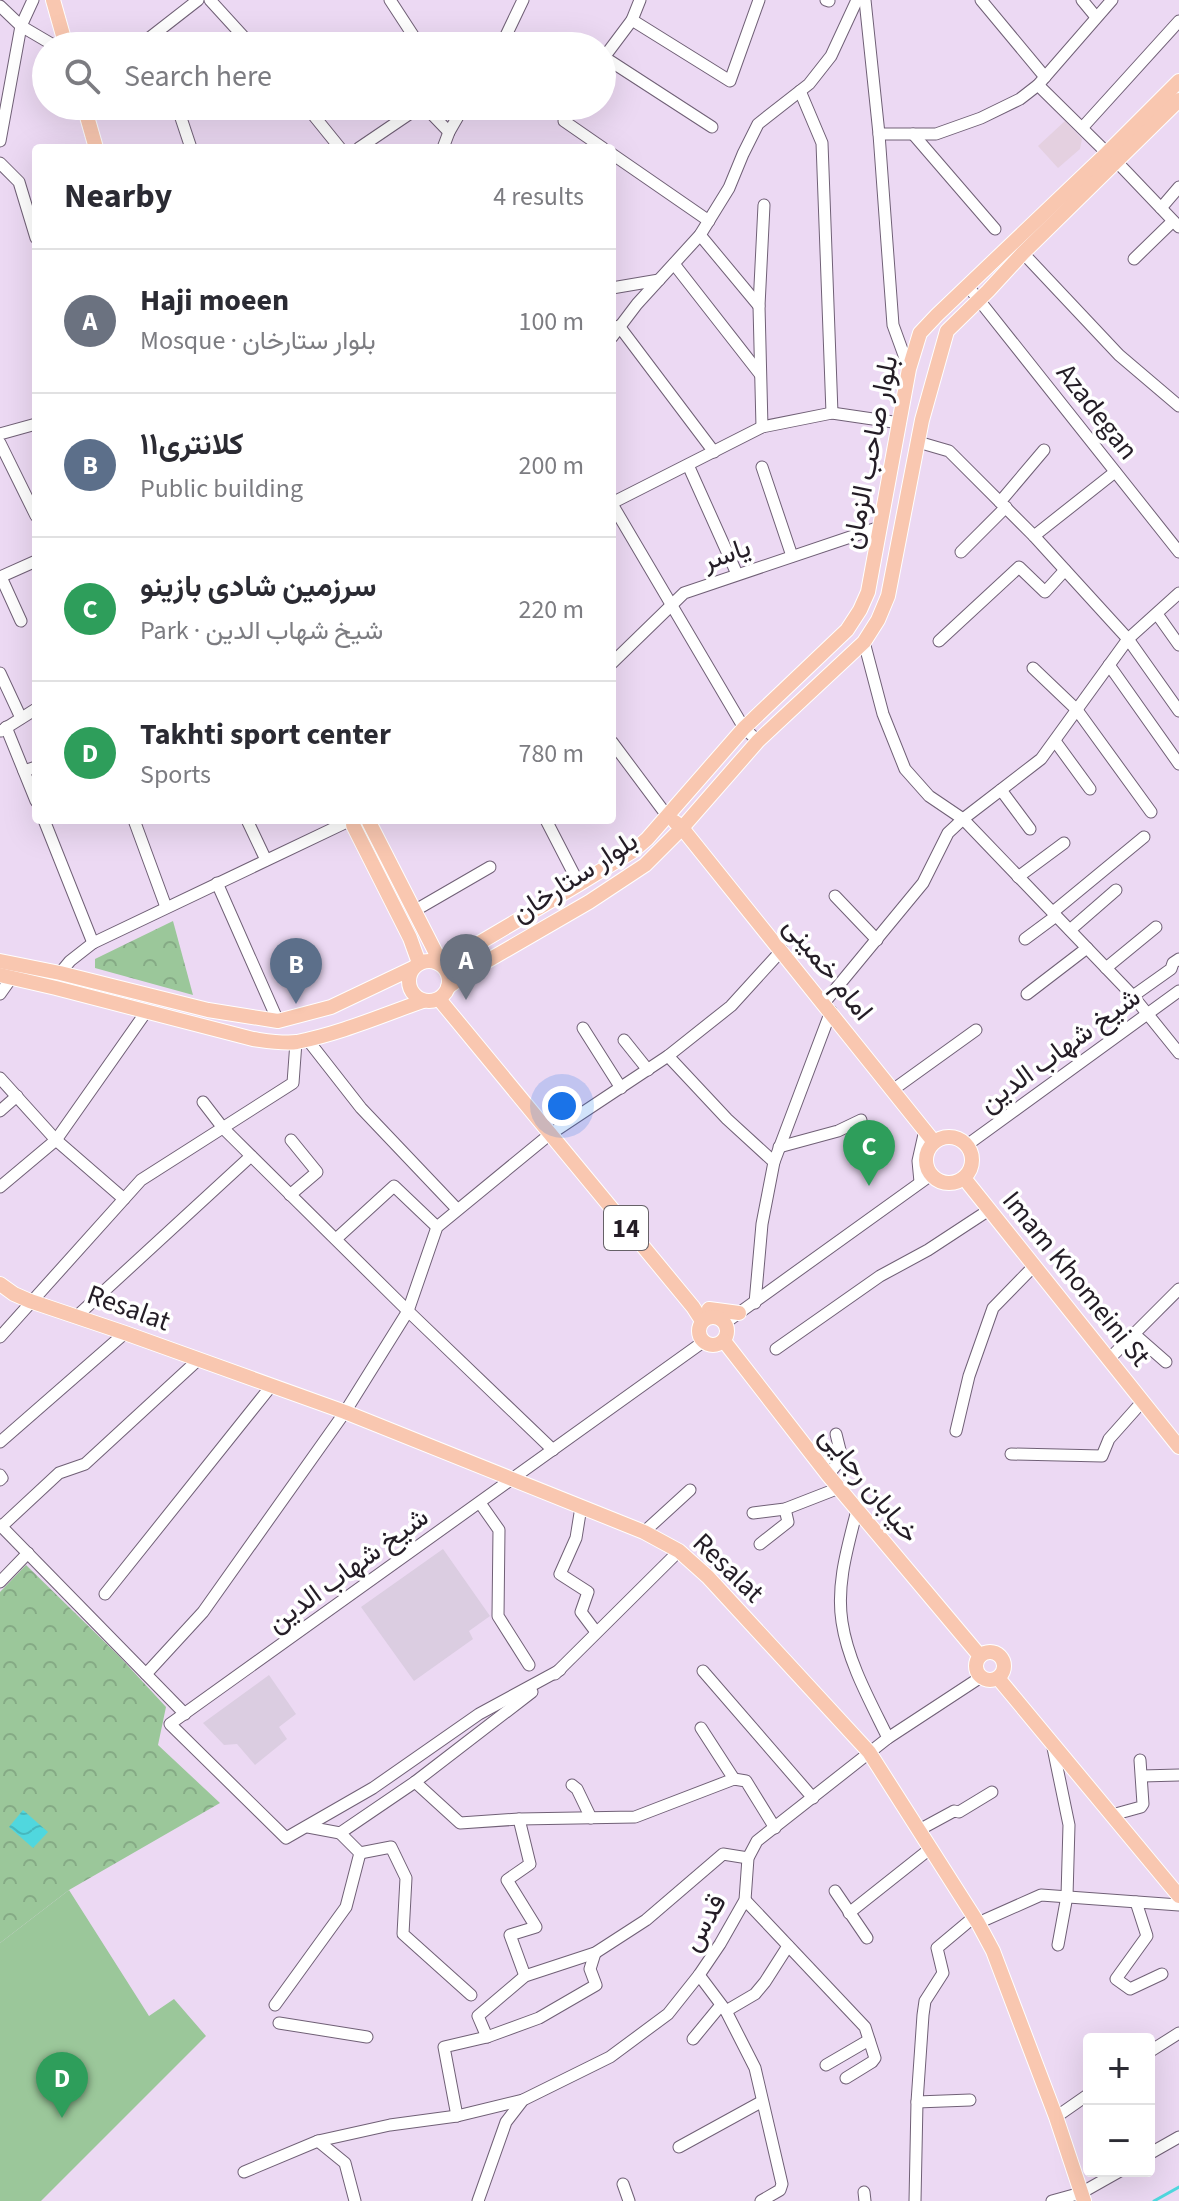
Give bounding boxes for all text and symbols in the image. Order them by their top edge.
search box [32,32,616,120]
icon: search [60,54,104,98]
text: Search here [124,55,272,98]
text: Nearby [64,172,172,221]
text: 4 results [493,178,584,215]
text: Haji moeen [140,279,289,322]
text: A [83,303,97,340]
text: 100 m [518,303,584,340]
text: Mosque · بلوار ستارخان [140,322,376,359]
street label: بلوار صاحب الزمان [832,352,908,553]
street label: Azadegan [1047,355,1148,468]
text: کلانتری۱۱ [140,423,244,466]
text: B [82,447,98,484]
text: 200 m [518,447,584,484]
text: Public building [140,470,303,507]
street label: یاسر [696,527,756,581]
text: سرزمین شادی بازینو [140,565,376,608]
text: C [82,591,98,628]
text: 220 m [518,591,584,628]
text: Park · شیخ شهاب الدین [140,612,383,649]
text: Takhti sport center [140,713,391,756]
text: D [82,735,98,772]
text: 780 m [518,735,584,772]
text: Sports [140,756,211,793]
street label: بلوار ستارخان [503,821,646,933]
street label: امام خمینی [774,908,883,1029]
pin: A [440,934,492,1000]
pin: B [270,938,322,1004]
street label: شیخ شهاب الدین [970,977,1149,1122]
your location [542,1086,582,1126]
pin: C [843,1120,895,1186]
street label: Imam Khomeini St [993,1182,1160,1375]
road number: 14 [604,1206,648,1250]
street label: Resalat [82,1274,176,1342]
street label: خیابان رجایی [809,1417,929,1552]
street label: شیخ شهاب الدین [258,1497,437,1642]
street label: Resalat [684,1524,773,1612]
street label: قدس [671,1886,736,1959]
map controls [1083,2033,1155,2177]
button: + [1083,2033,1155,2105]
pin: D [36,2052,88,2118]
button: − [1083,2105,1155,2177]

